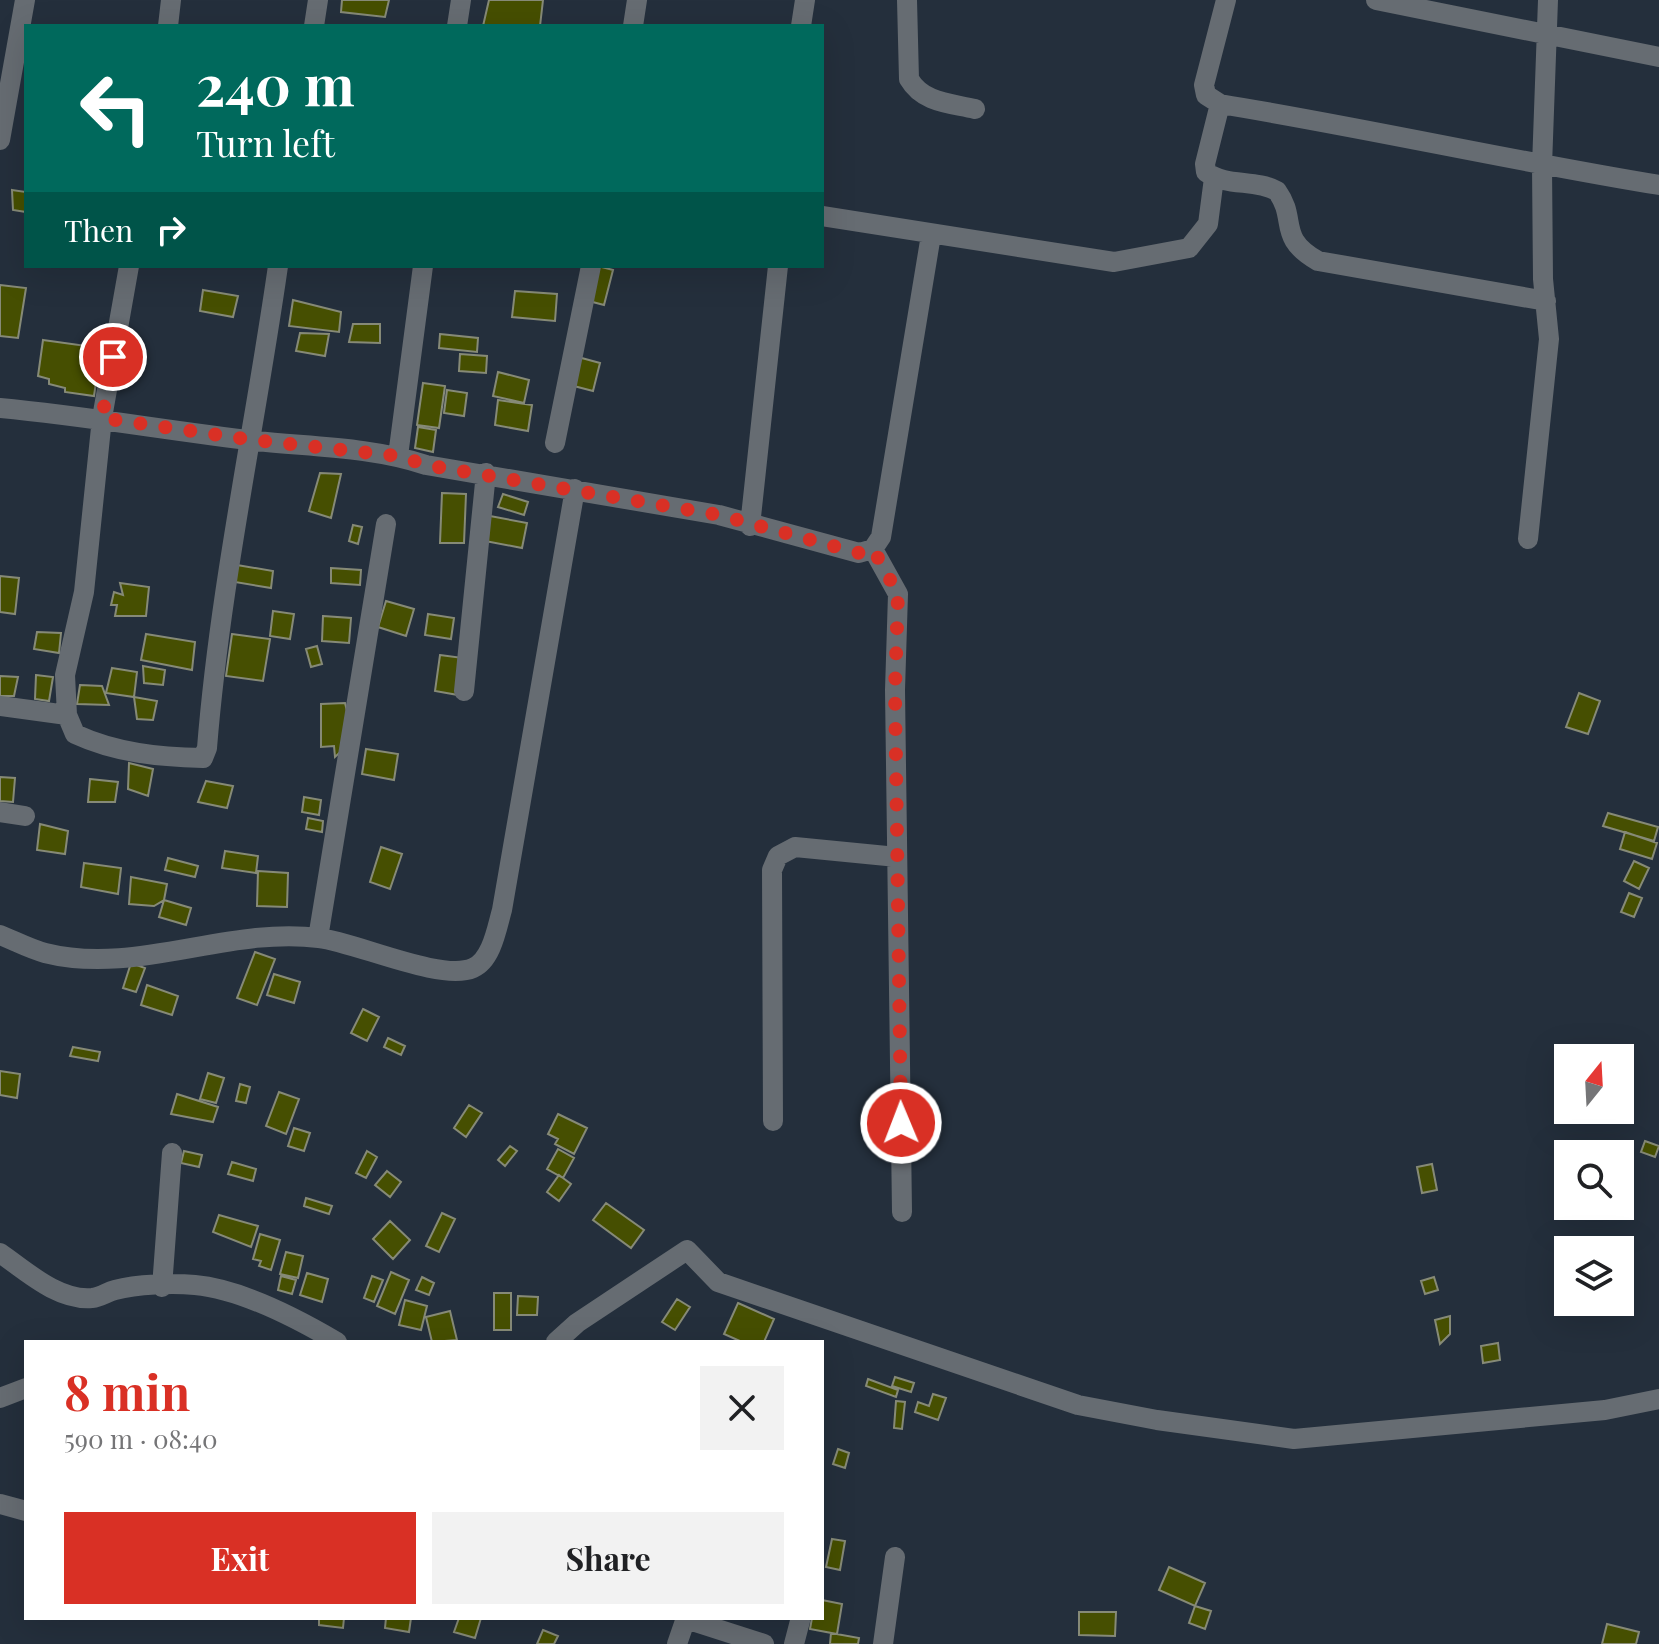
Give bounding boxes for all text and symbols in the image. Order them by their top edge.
text: 240 m [196,46,355,121]
icon: left [64,56,168,160]
text: Turn left [196,118,335,166]
icon: right [149,208,193,252]
text: Then [64,210,133,250]
pin [79,323,147,391]
icon: arrive [91,335,135,379]
north arrow [1554,1044,1634,1124]
map controls [1554,1044,1634,1316]
position arrow [859,1081,943,1165]
button: search [1554,1140,1634,1220]
button: layers [1554,1236,1634,1316]
text: 8 min [64,1359,190,1423]
button: close [700,1366,784,1450]
text: 590 m · 08:40 [64,1421,217,1456]
button: Exit [64,1512,416,1604]
button: Share [432,1512,784,1604]

